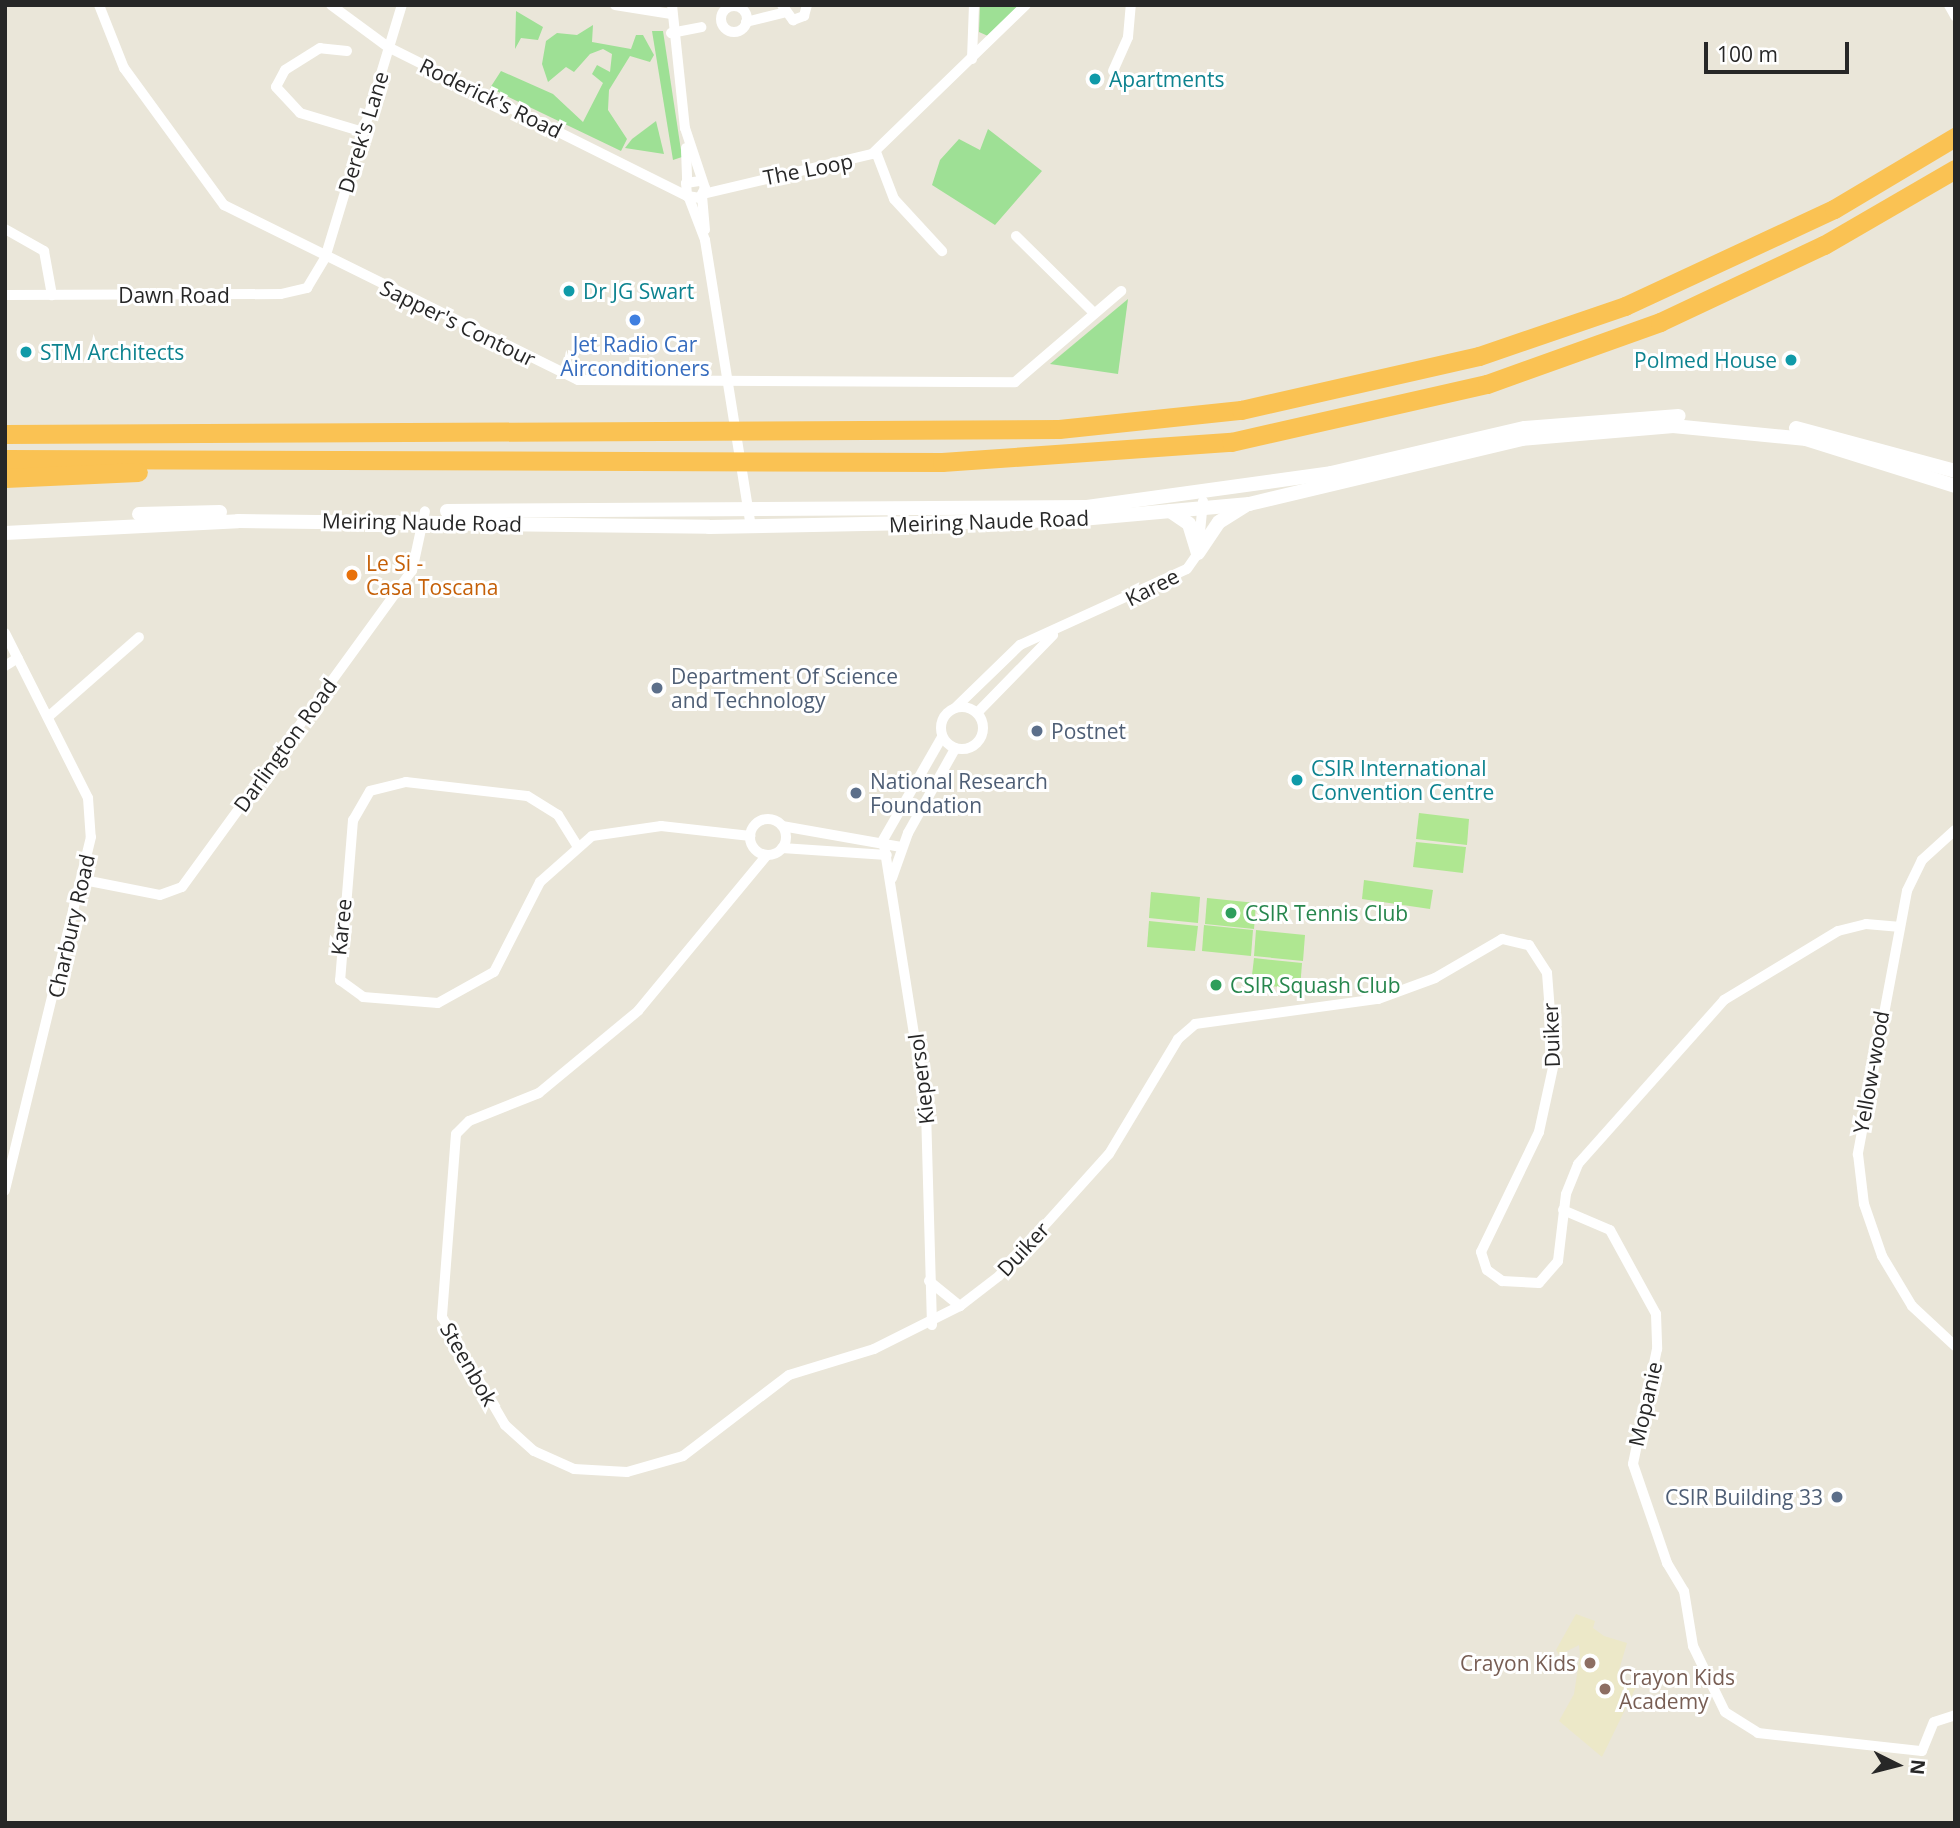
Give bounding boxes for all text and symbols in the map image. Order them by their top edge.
scale bar [1708,28,1853,72]
text: 100 m [1717,40,1778,68]
street label: Roderick's Road [416,53,566,143]
place label: Apartments [1109,66,1224,92]
street label: Derek's Lane [333,68,393,196]
marker: Apartments [1087,71,1103,87]
street label: The Loop [761,148,855,190]
street label: Sapper's Contour [376,274,540,372]
place label: Dr JG Swart [583,278,694,304]
street label: Dawn Road [118,282,230,308]
marker: Dr JG Swart [561,283,577,299]
marker: Jet Radio Car Airconditioners [627,312,643,328]
place label: Jet Radio Car Airconditioners [560,331,710,381]
place label: STM Architects [40,339,184,365]
marker: STM Architects [18,344,34,360]
place label: Polmed House [1634,347,1777,373]
marker: Polmed House [1783,352,1799,368]
street label: Meiring Naude Road [889,505,1089,537]
street label: Meiring Naude Road [322,508,522,536]
place label: Le Si - Casa Toscana [366,550,499,600]
street label: Karee [1121,563,1183,611]
marker: Le Si - Casa Toscana [344,567,360,583]
place label: Department Of Science and Technology [671,663,898,713]
street label: Darlington Road [228,673,342,817]
marker: Department Of Science and Technology [649,680,665,696]
place label: Postnet [1051,718,1126,744]
marker: Postnet [1029,723,1045,739]
place label: CSIR International Convention Centre [1311,755,1494,805]
place label: National Research Foundation [870,768,1048,818]
marker: CSIR International Convention Centre [1289,772,1305,788]
marker: National Research Foundation [848,785,864,801]
street label: Charbury Road [42,852,100,1000]
street label: Karee [326,897,356,957]
place label: CSIR Tennis Club [1245,900,1408,926]
marker: CSIR Tennis Club [1223,905,1239,921]
place label: CSIR Squash Club [1230,972,1401,998]
marker: CSIR Squash Club [1208,977,1224,993]
street label: Duiker [1537,1002,1565,1068]
street label: Yellow-wood [1848,1009,1894,1135]
street label: Kiepersol [903,1032,939,1126]
street label: Duiker [992,1217,1054,1281]
street label: Steenbok [435,1318,503,1410]
street label: Mopanie [1623,1359,1667,1449]
place label: CSIR Building 33 [1665,1484,1823,1510]
marker: CSIR Building 33 [1829,1489,1845,1505]
place label: Crayon Kids [1460,1650,1576,1676]
marker: Crayon Kids [1582,1655,1598,1671]
place label: Crayon Kids Academy [1619,1664,1735,1714]
marker: Crayon Kids Academy [1597,1681,1613,1697]
north arrow [1862,1730,1932,1800]
text: N [1904,1758,1932,1776]

